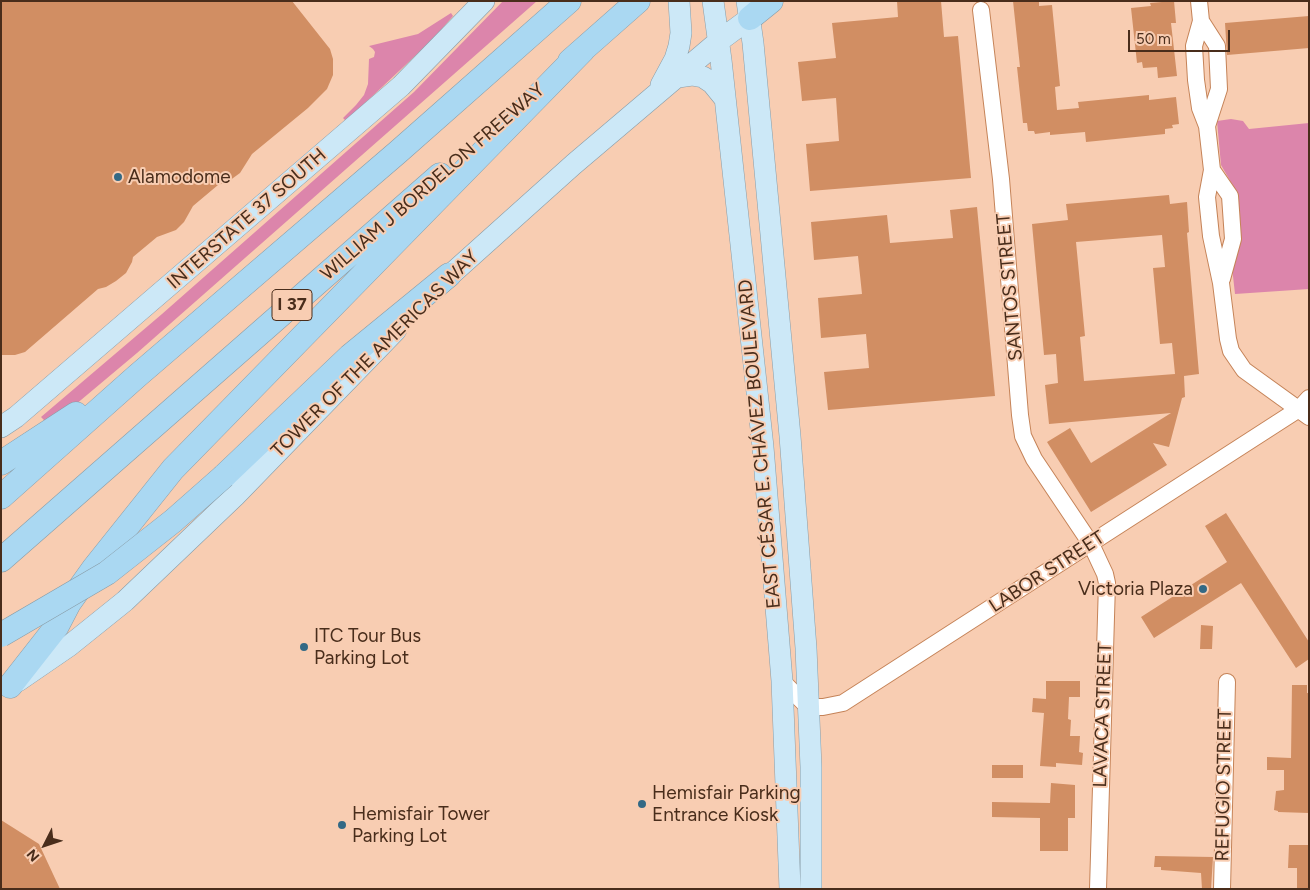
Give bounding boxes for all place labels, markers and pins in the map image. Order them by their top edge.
place label: Alamodome [128,166,231,188]
marker: Alamodome [112,171,124,183]
place label: Victoria Plaza [1078,578,1193,600]
marker: Victoria Plaza [1197,583,1209,595]
place label: ITC Tour Bus Parking Lot [314,625,421,669]
marker: ITC Tour Bus Parking Lot [298,641,310,653]
place label: Hemisfair Parking Entrance Kiosk [652,782,801,826]
marker: Hemisfair Parking Entrance Kiosk [636,798,648,810]
place label: Hemisfair Tower Parking Lot [352,803,490,847]
marker: Hemisfair Tower Parking Lot [336,819,348,831]

